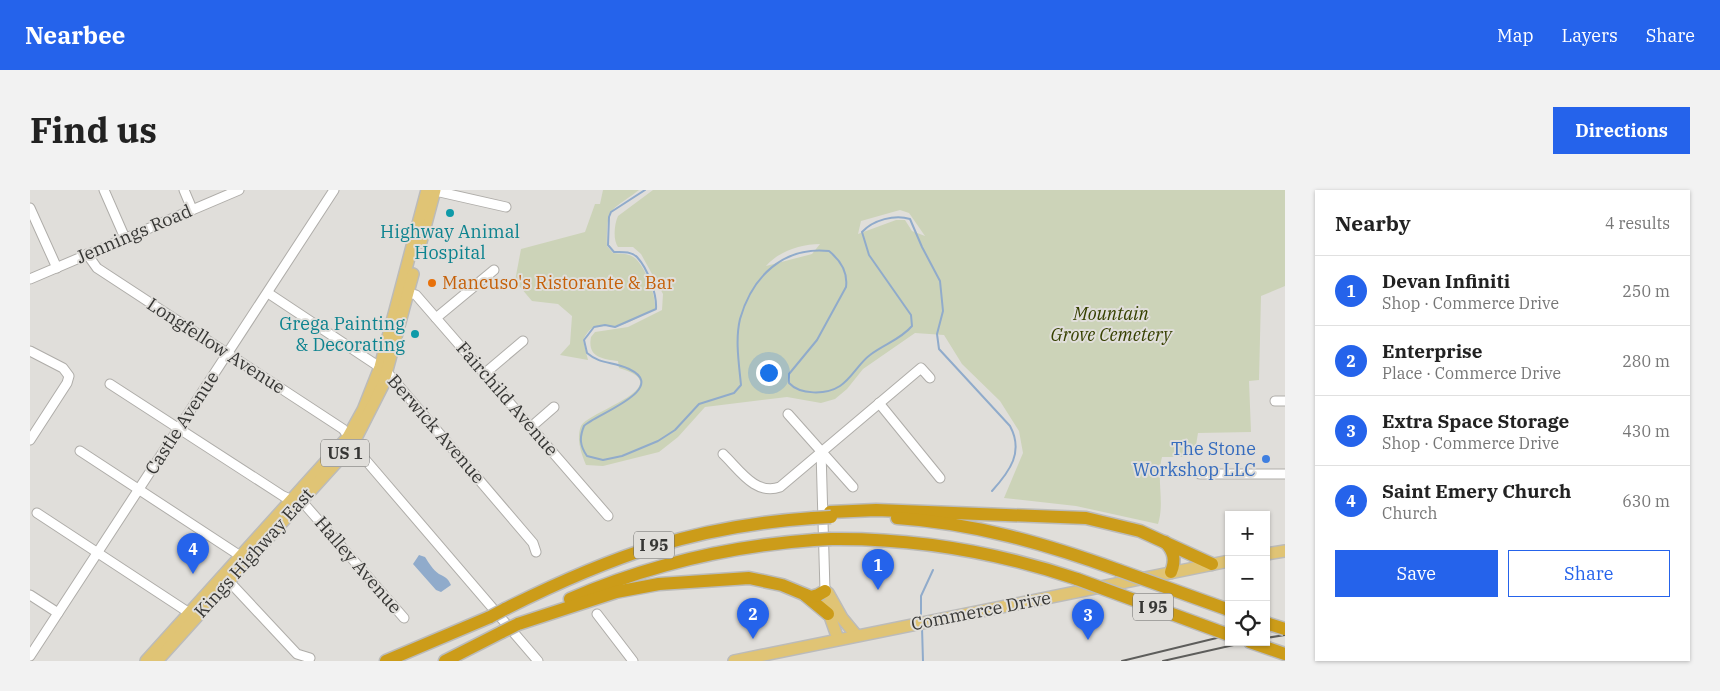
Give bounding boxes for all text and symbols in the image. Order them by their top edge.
text: Nearbee [25,19,125,51]
text: Map [1497,24,1534,47]
text: Layers [1562,24,1618,47]
text: Share [1646,24,1695,47]
text: Find us [30,107,157,153]
button: Directions [1553,107,1690,154]
street label: Jennings Road [72,199,195,268]
marker: Highway Animal Hospital [444,207,456,219]
text: Nearby [1335,209,1411,237]
text: 4 results [1605,213,1670,233]
place label: Highway Animal Hospital [380,220,520,264]
text: Devan Infiniti [1382,269,1510,293]
place label: Mancuso's Ristorante & Bar [442,271,675,294]
marker: Mancuso's Ristorante & Bar [426,277,438,289]
text: 1 [1346,281,1356,301]
text: 250 m [1622,281,1670,301]
street label: Longfellow Avenue [143,292,290,399]
text: Shop · Commerce Drive [1382,293,1559,313]
park label: Mountain Grove Cemetery [1050,302,1173,346]
place label: Grega Painting & Decorating [279,312,405,356]
marker: Grega Painting & Decorating [409,328,421,340]
street label: Fairchild Avenue [451,337,563,461]
text: Enterprise [1382,339,1482,363]
text: 2 [1346,351,1356,371]
text: 280 m [1622,351,1670,371]
your location [756,360,782,386]
text: Place · Commerce Drive [1382,363,1561,383]
street label: Castle Avenue [140,367,224,479]
street label: Berwick Avenue [383,369,490,488]
text: Extra Space Storage [1382,409,1569,433]
text: 3 [1346,421,1356,441]
text: 430 m [1622,421,1670,441]
text: Shop · Commerce Drive [1382,433,1559,453]
place label: The Stone Workshop LLC [1133,437,1256,481]
road number: US 1 [321,440,369,466]
marker: The Stone Workshop LLC [1260,453,1272,465]
text: Saint Emery Church [1382,479,1571,503]
street label: Kings Highway East [189,483,318,622]
text: 4 [1346,491,1356,511]
text: 630 m [1622,491,1670,511]
text: Church [1382,503,1438,523]
street label: Halley Avenue [310,511,407,618]
map controls [1225,511,1270,646]
button: + [1225,511,1270,556]
road number: I 95 [634,532,674,558]
pin: 4 [177,533,209,574]
pin: 1 [862,549,894,590]
button: Save [1335,550,1498,597]
button: Share [1508,550,1670,597]
button: − [1225,556,1270,601]
street label: Commerce Drive [909,586,1053,635]
road number: I 95 [1133,594,1173,621]
pin: 2 [737,598,769,639]
pin: 3 [1072,599,1104,640]
button: locate [1225,601,1270,646]

